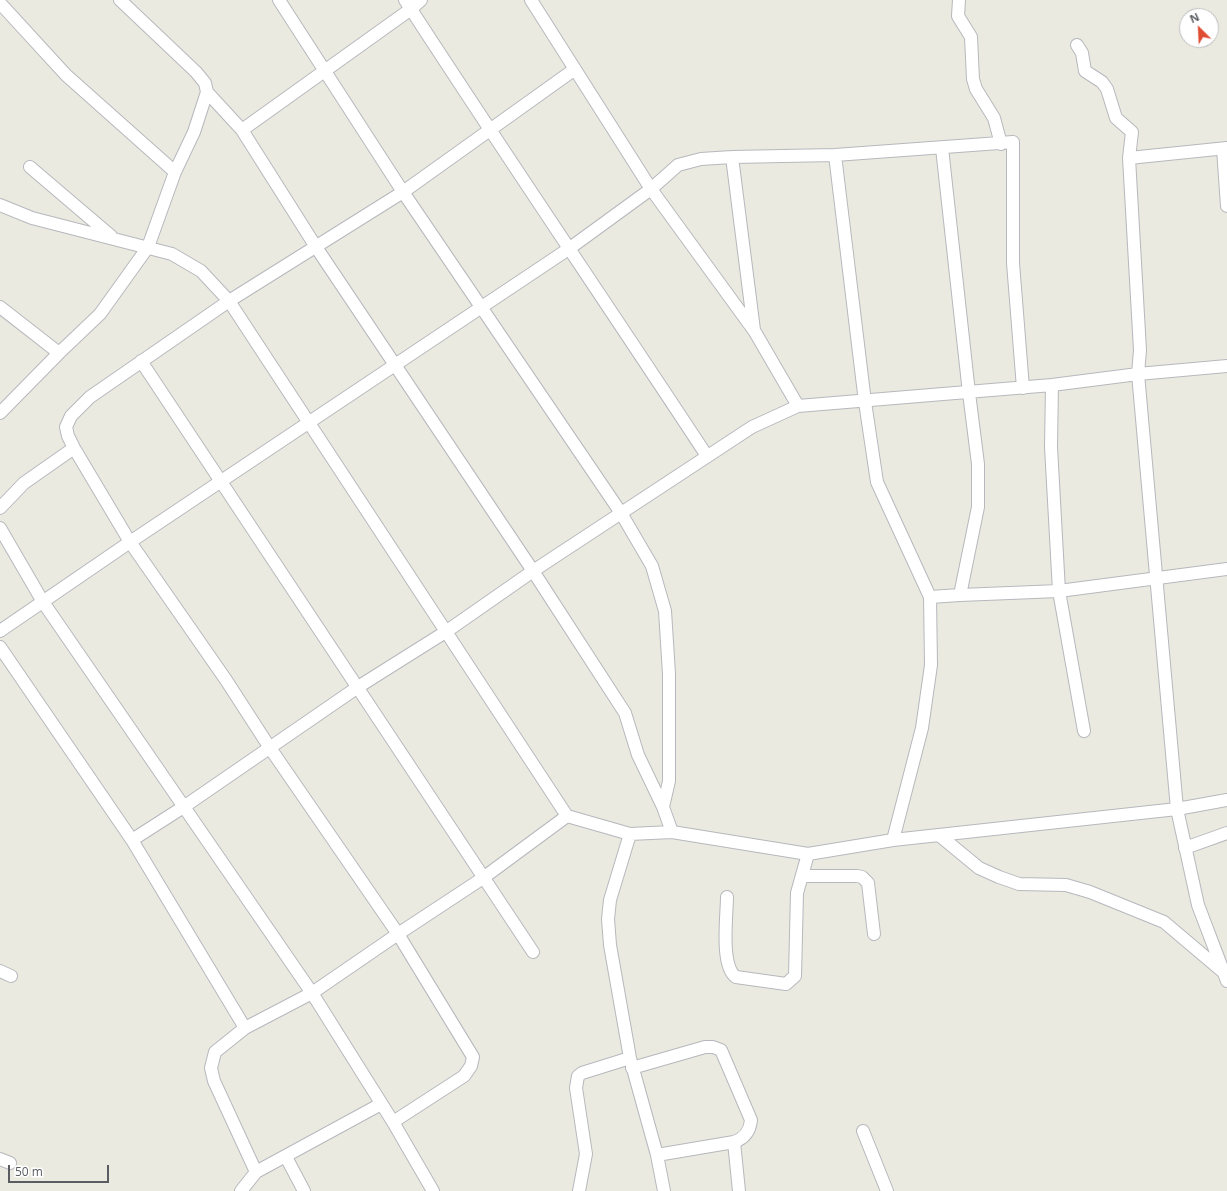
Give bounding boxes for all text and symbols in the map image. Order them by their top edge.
north arrow [1179,8,1219,48]
text: N [1187,9,1201,26]
scale bar [10,1157,111,1183]
text: 50 m [15,1163,43,1180]

